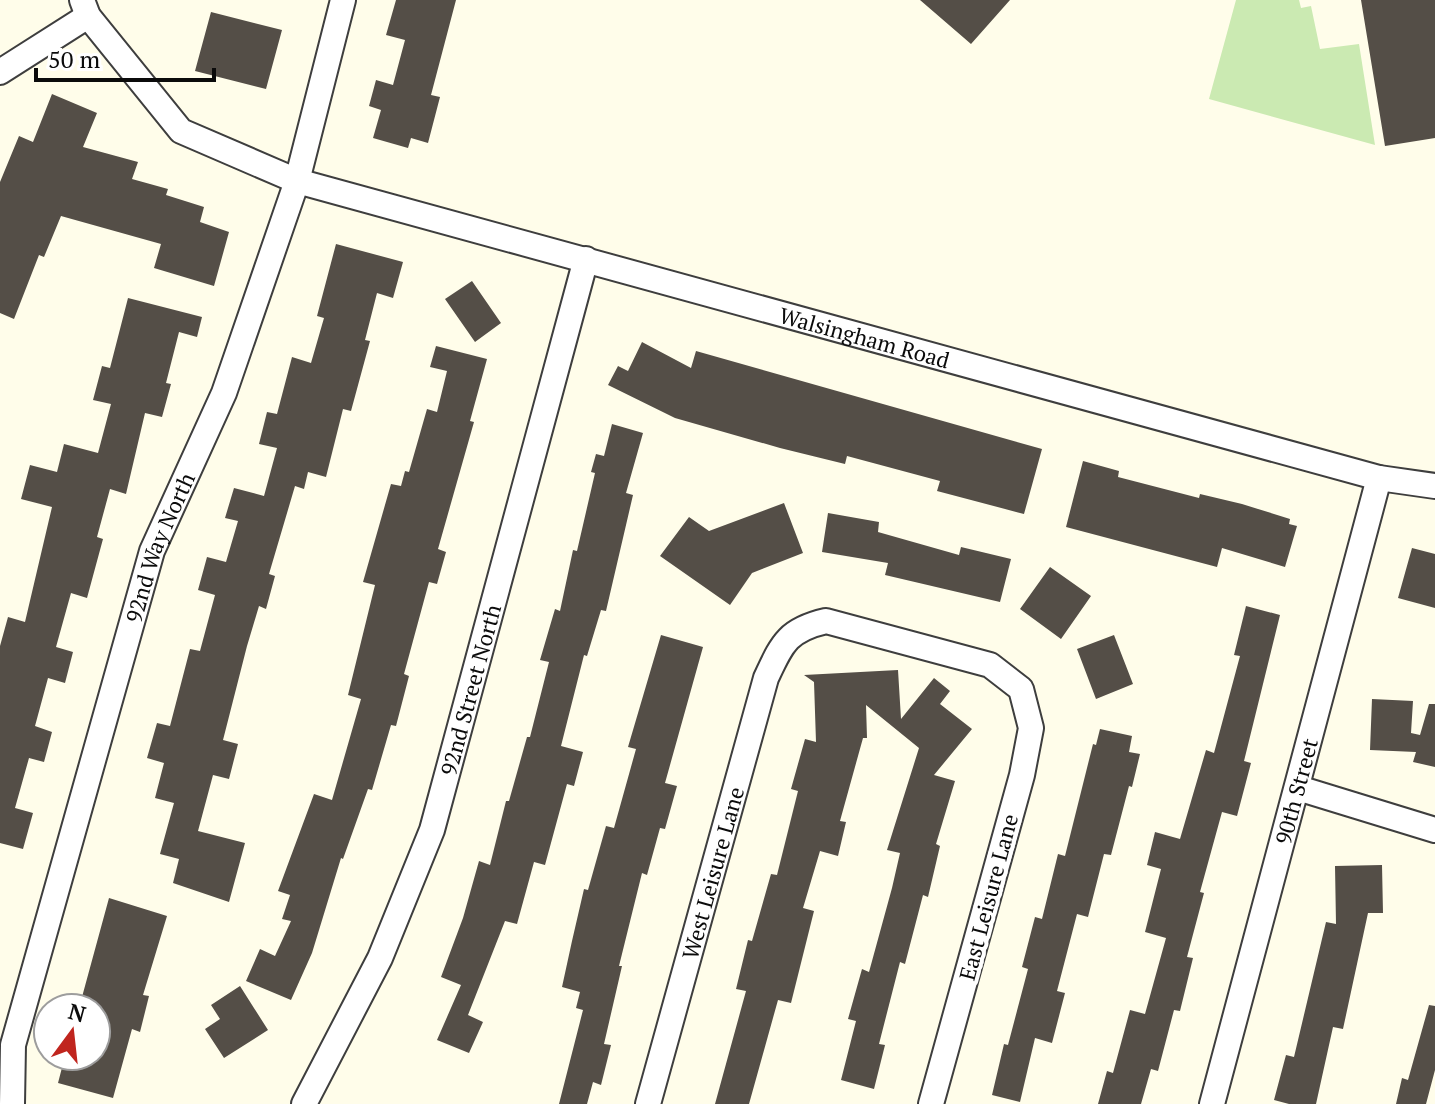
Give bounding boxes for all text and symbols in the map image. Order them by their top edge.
scale bar [36,32,214,82]
text: 50 m [48,43,100,75]
street label: Walsingham Road [776,300,953,374]
street label: 92nd Way North [118,467,201,626]
street label: 92nd Street North [433,601,507,779]
street label: 90th Street [1267,735,1324,847]
street label: West Leisure Lane [674,783,750,962]
street label: East Leisure Lane [952,811,1024,983]
north arrow [32,992,112,1072]
text: N [65,996,89,1028]

